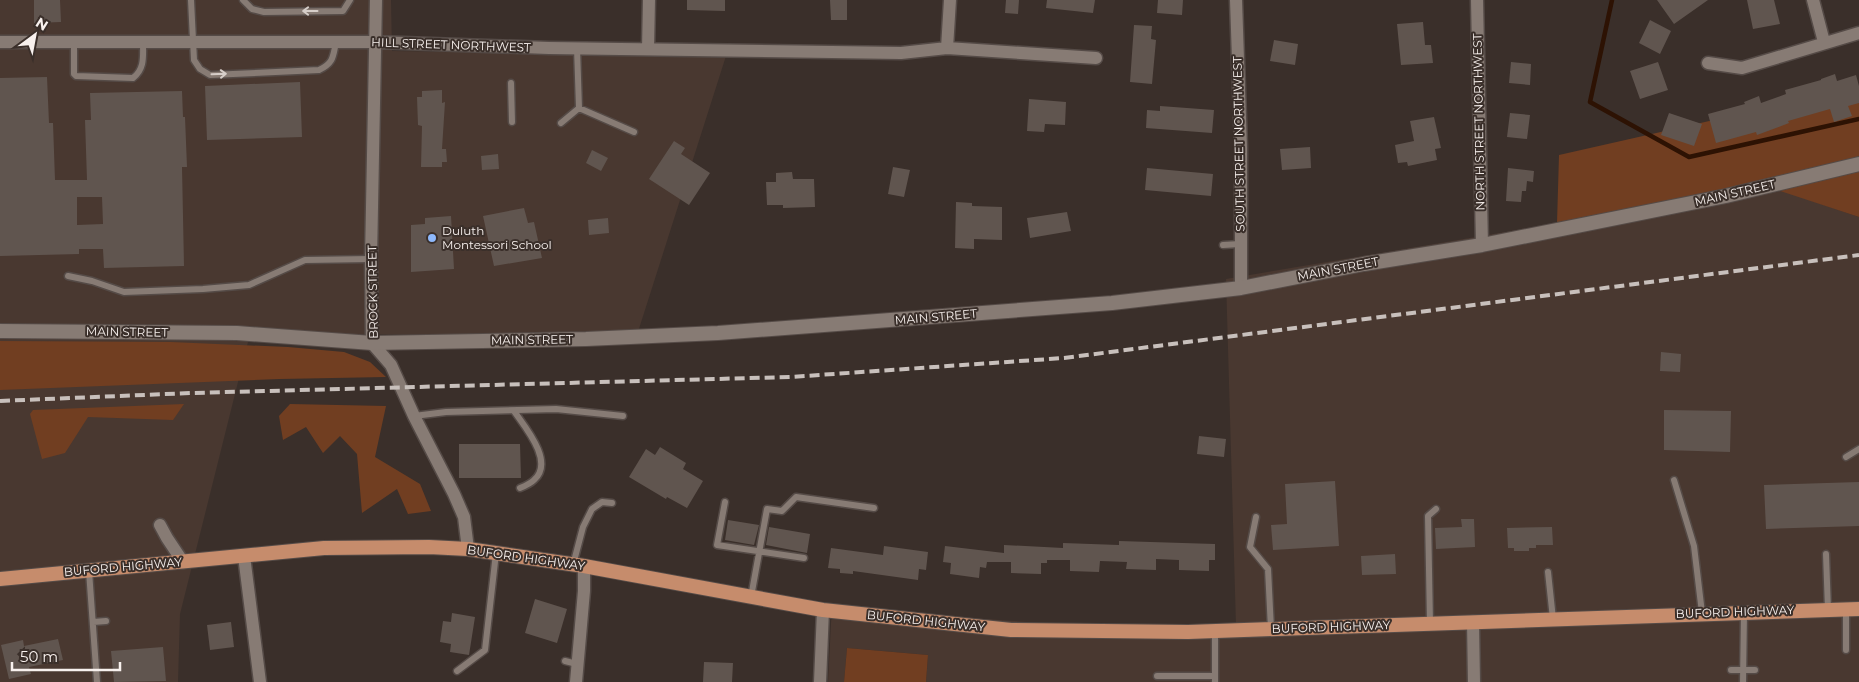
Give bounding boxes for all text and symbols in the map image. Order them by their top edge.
one-way arrow [302,6,318,16]
north arrow [10,10,60,60]
text: N [32,13,51,35]
street label: NORTH STREET NORTHWEST [1469,33,1488,211]
street label: HILL STREET NORTHWEST [371,34,531,55]
street label: SOUTH STREET NORTHWEST [1229,56,1248,232]
one-way arrow [210,69,226,79]
street label: MAIN STREET [1693,176,1777,209]
place label: Duluth Montessori School [442,223,552,252]
marker: Duluth Montessori School [426,232,438,244]
street label: BROCK STREET [364,245,381,339]
street label: MAIN STREET [1296,253,1380,284]
street label: MAIN STREET [894,305,978,328]
street label: MAIN STREET [86,323,168,340]
street label: MAIN STREET [491,331,573,348]
street label: BUFORD HIGHWAY [466,542,586,573]
street label: BUFORD HIGHWAY [63,554,183,579]
street label: BUFORD HIGHWAY [1675,602,1795,621]
street label: BUFORD HIGHWAY [866,607,986,634]
street label: BUFORD HIGHWAY [1271,617,1391,636]
scale bar [12,640,120,672]
text: 50 m [20,647,58,666]

